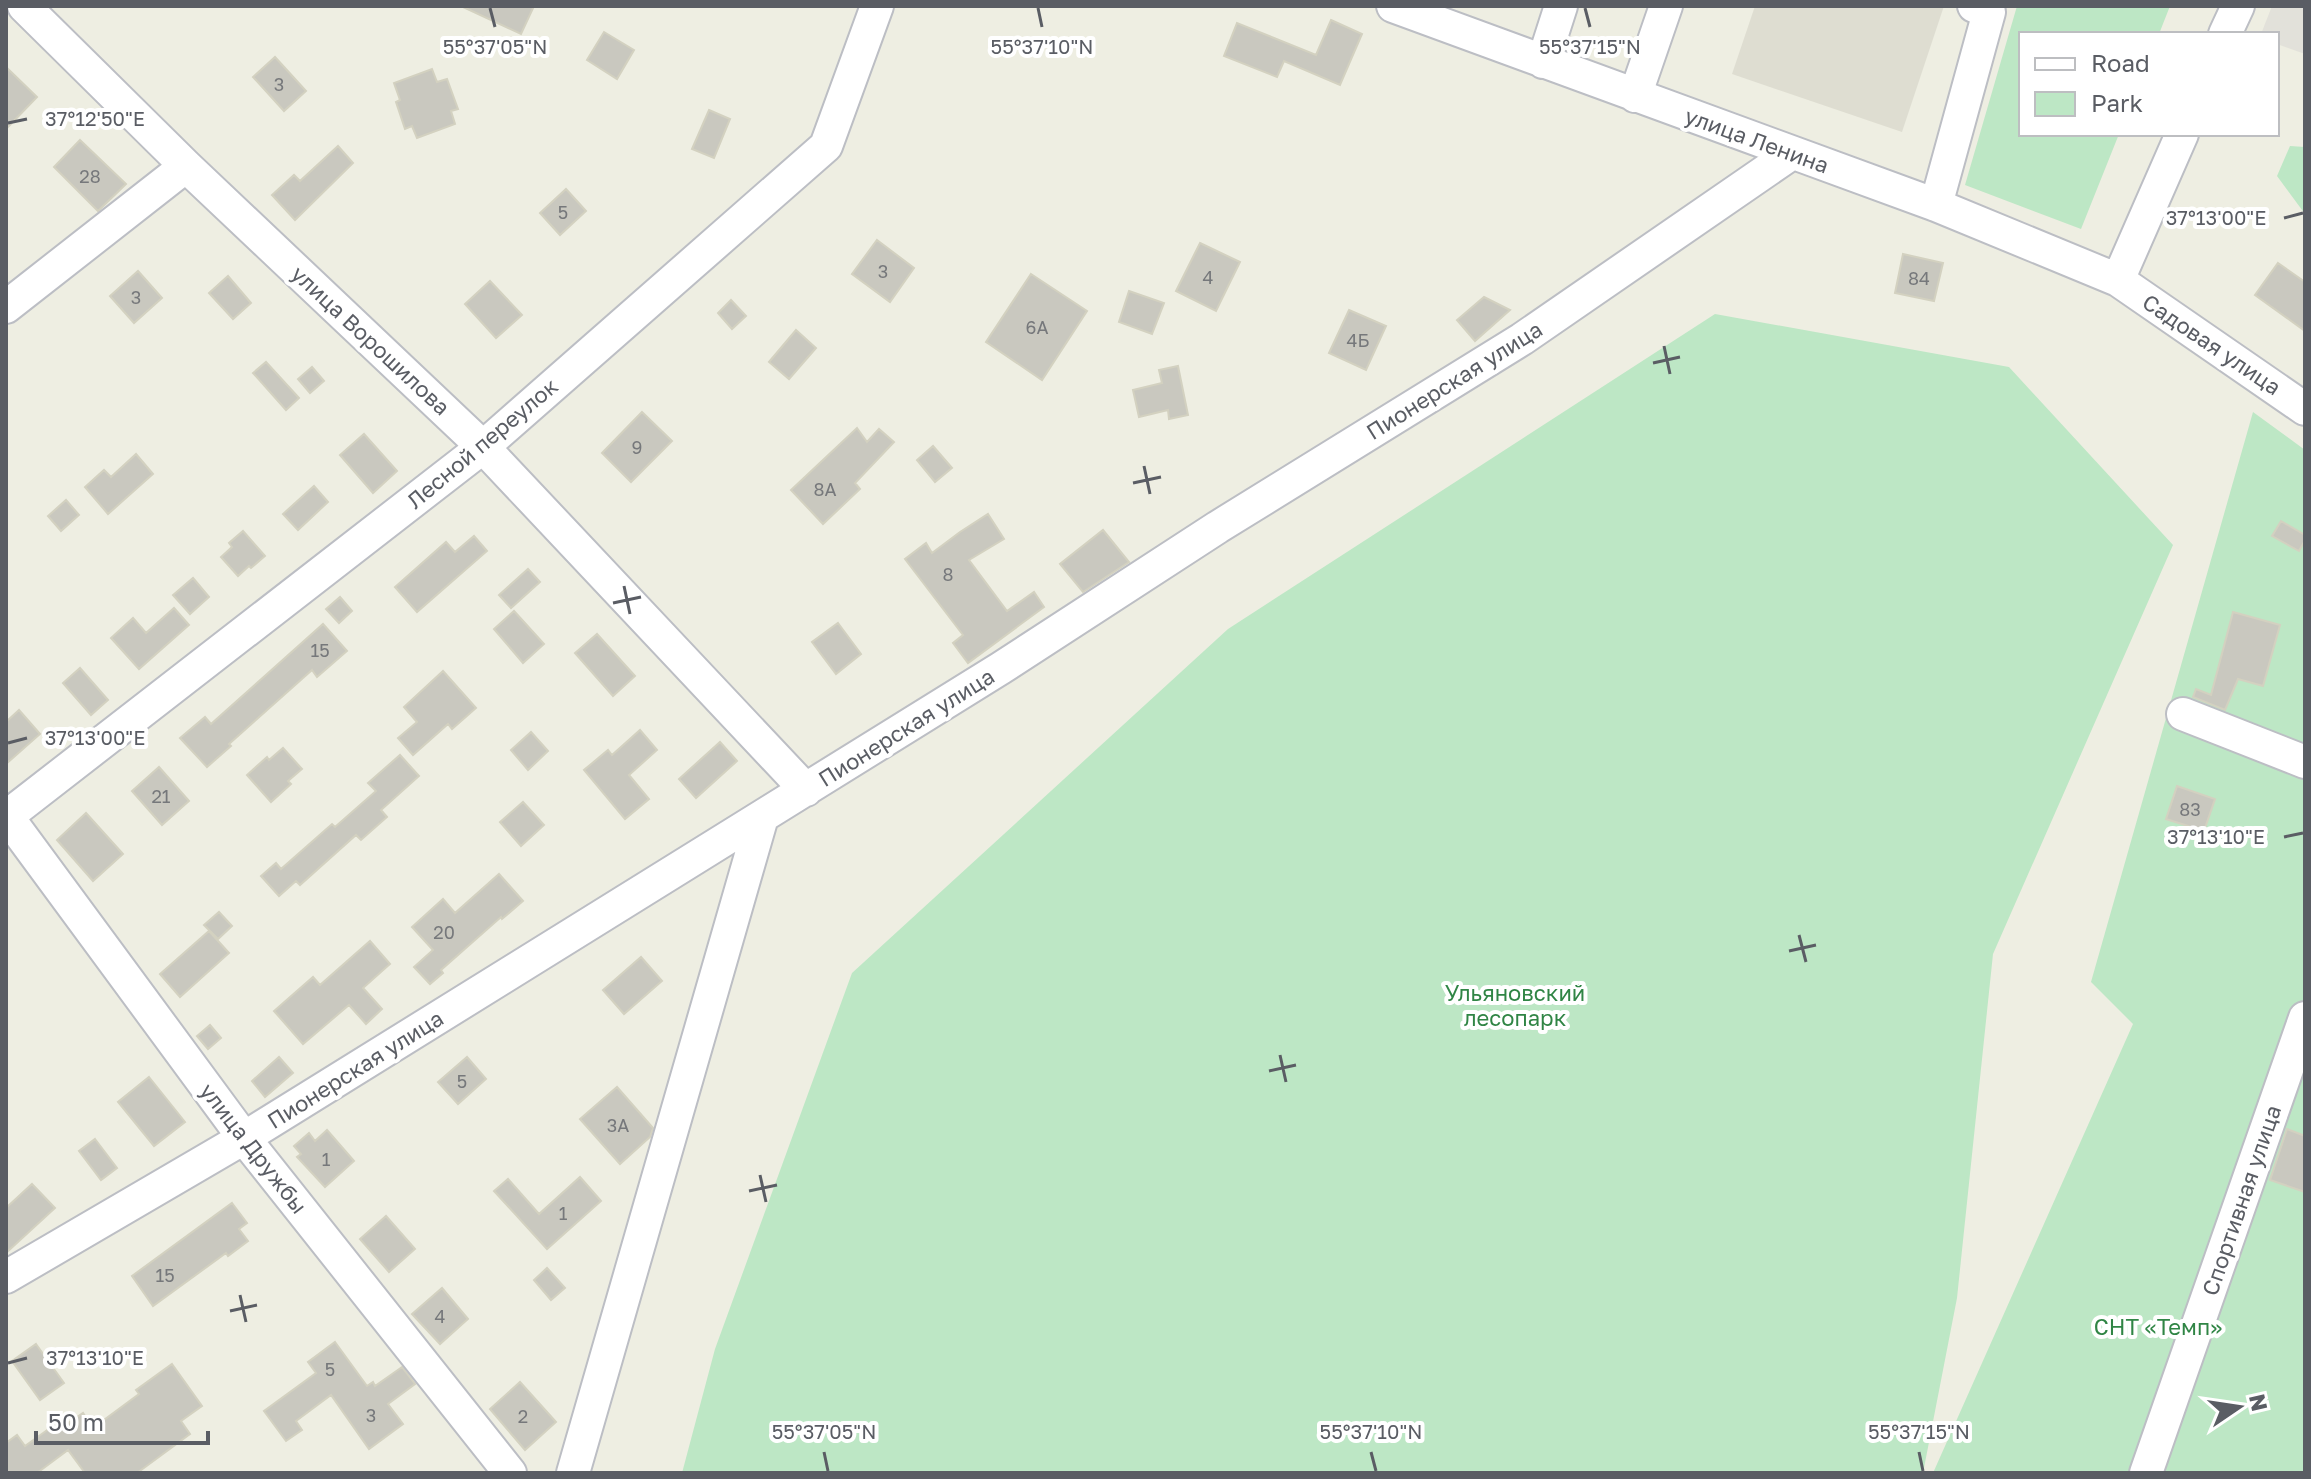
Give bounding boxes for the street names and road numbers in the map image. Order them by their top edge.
street label: улица Ленина [1681,101,1833,179]
street label: улица Ворошилова [286,260,456,420]
street label: Садовая улица [2138,288,2286,400]
street label: Пионерская улица [1361,315,1547,445]
street label: Лесной переулок [401,372,563,514]
street label: Пионерская улица [813,662,999,792]
street label: Пионерская улица [262,1004,448,1134]
street label: улица Дружбы [195,1077,313,1219]
street label: Спортивная улица [2196,1101,2286,1299]

